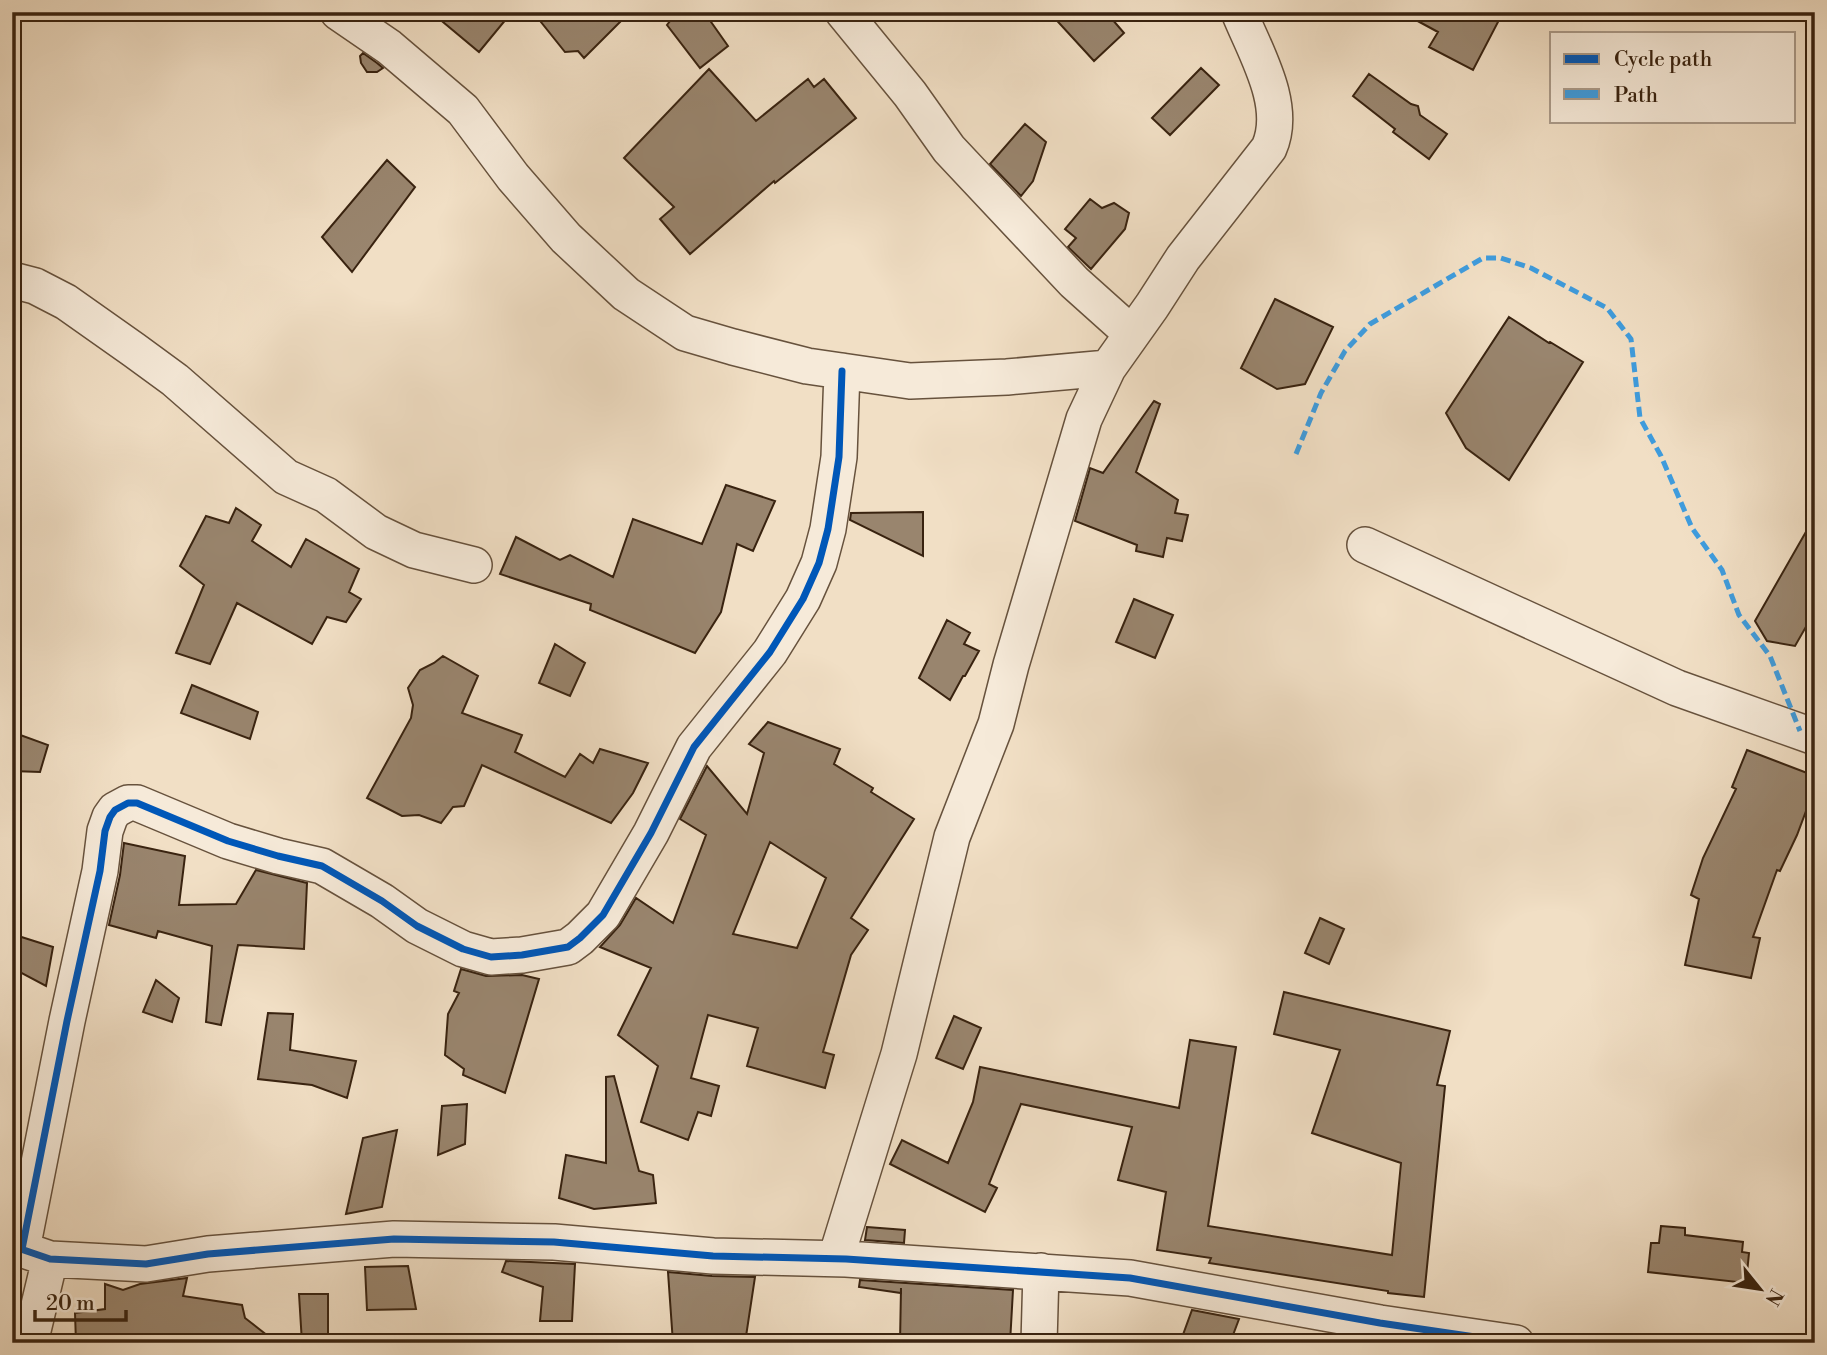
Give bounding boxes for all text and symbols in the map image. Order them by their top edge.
legend [1550,32,1796,122]
text: Cycle path [1614,47,1713,73]
text: Path [1614,83,1659,109]
north arrow [1726,1254,1796,1324]
scale bar [35,1278,126,1322]
text: N [1760,1284,1788,1310]
text: 20 m [46,1291,95,1317]

